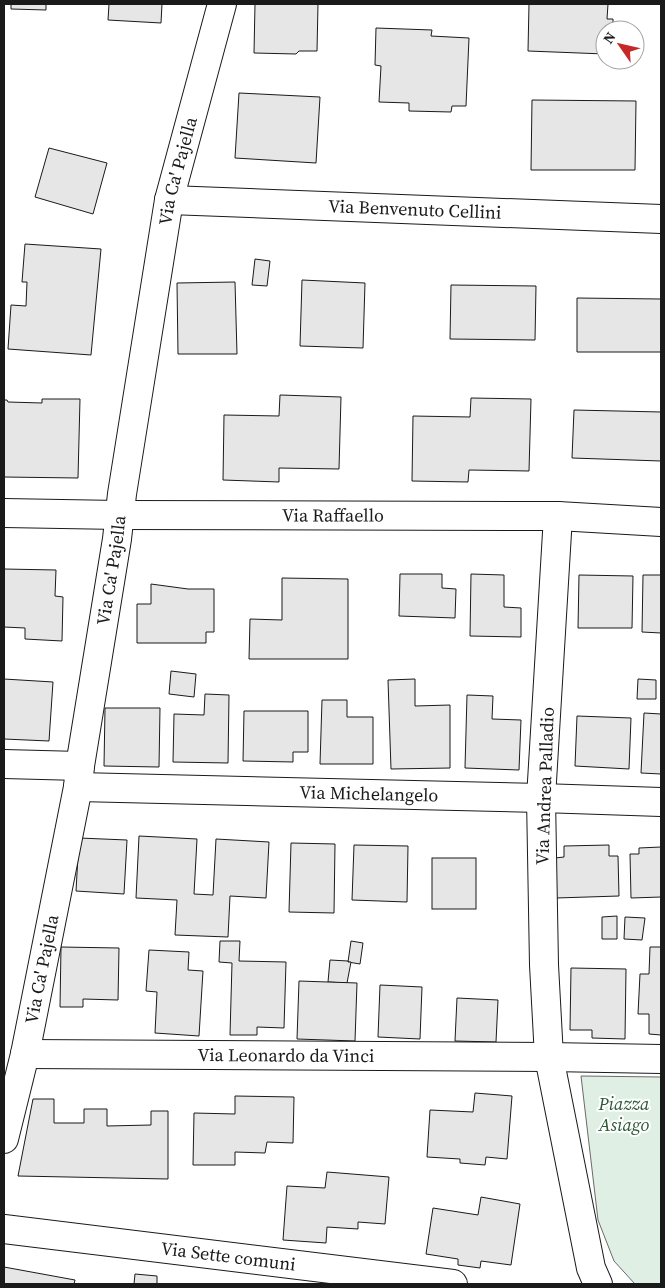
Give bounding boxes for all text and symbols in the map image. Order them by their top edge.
north arrow [595,20,645,70]
text: N [598,28,620,48]
street label: Via Ca' Pajella [152,113,203,227]
street label: Via Benvenuto Cellini [328,193,502,225]
street label: Via Raffaello [282,502,384,528]
street label: Via Ca' Pajella [90,513,132,627]
street label: Via Andrea Palladio [529,706,560,865]
street label: Via Michelangelo [299,779,439,808]
street label: Via Ca' Pajella [18,912,65,1026]
street label: Via Leonardo da Vinci [198,1042,374,1068]
park label: Piazza Asiago [597,1091,650,1137]
street label: Via Sette comuni [160,1235,297,1277]

